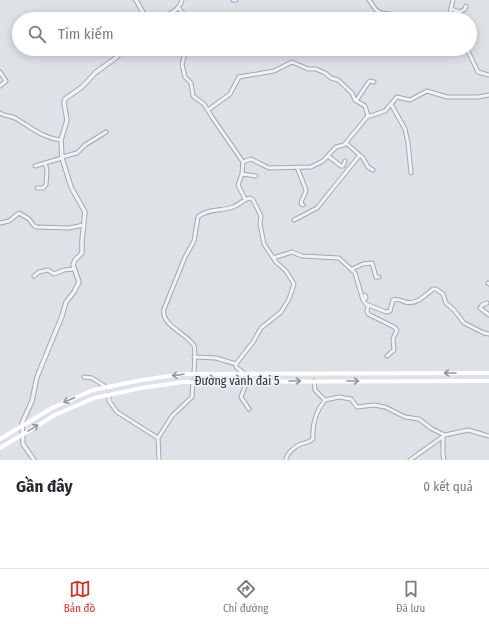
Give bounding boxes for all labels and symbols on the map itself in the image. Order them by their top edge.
one-way arrow [444,369,457,377]
one-way arrow [172,371,185,379]
street label: Đường vành đai 5 [194,374,280,388]
one-way arrow [288,377,301,385]
one-way arrow [346,377,359,385]
one-way arrow [64,397,76,404]
one-way arrow [27,423,39,431]

